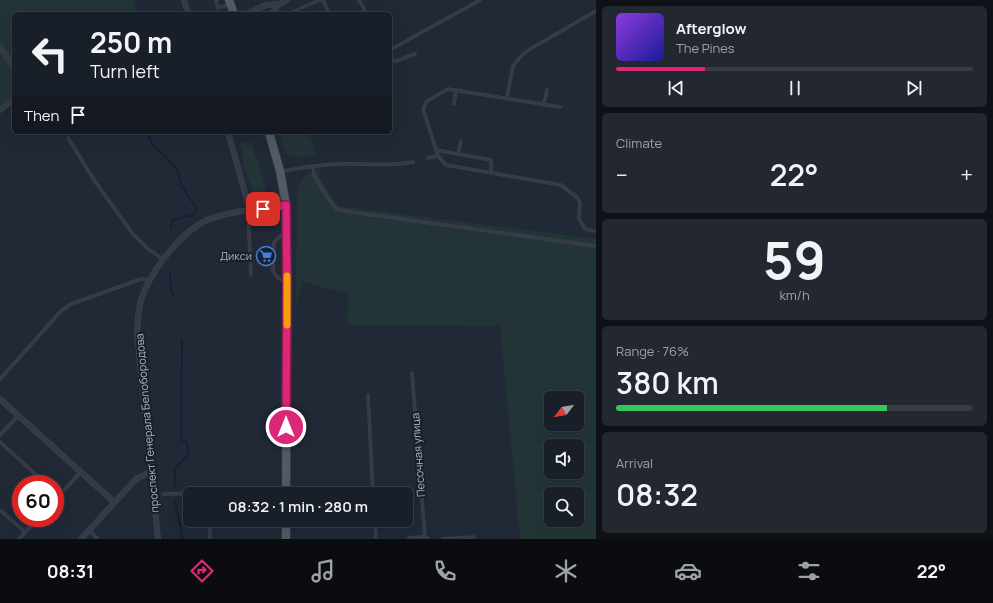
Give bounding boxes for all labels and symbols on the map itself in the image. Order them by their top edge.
pin [246,192,280,226]
supermarket icon: Дикси [255,245,277,267]
place label: Дикси [220,248,252,263]
street label: проспект Генерала Белобородова [131,333,162,513]
north arrow [544,391,584,431]
position arrow [265,406,307,448]
street label: Песочная улица [407,412,428,498]
speed limit sign: 60 [12,475,64,527]

